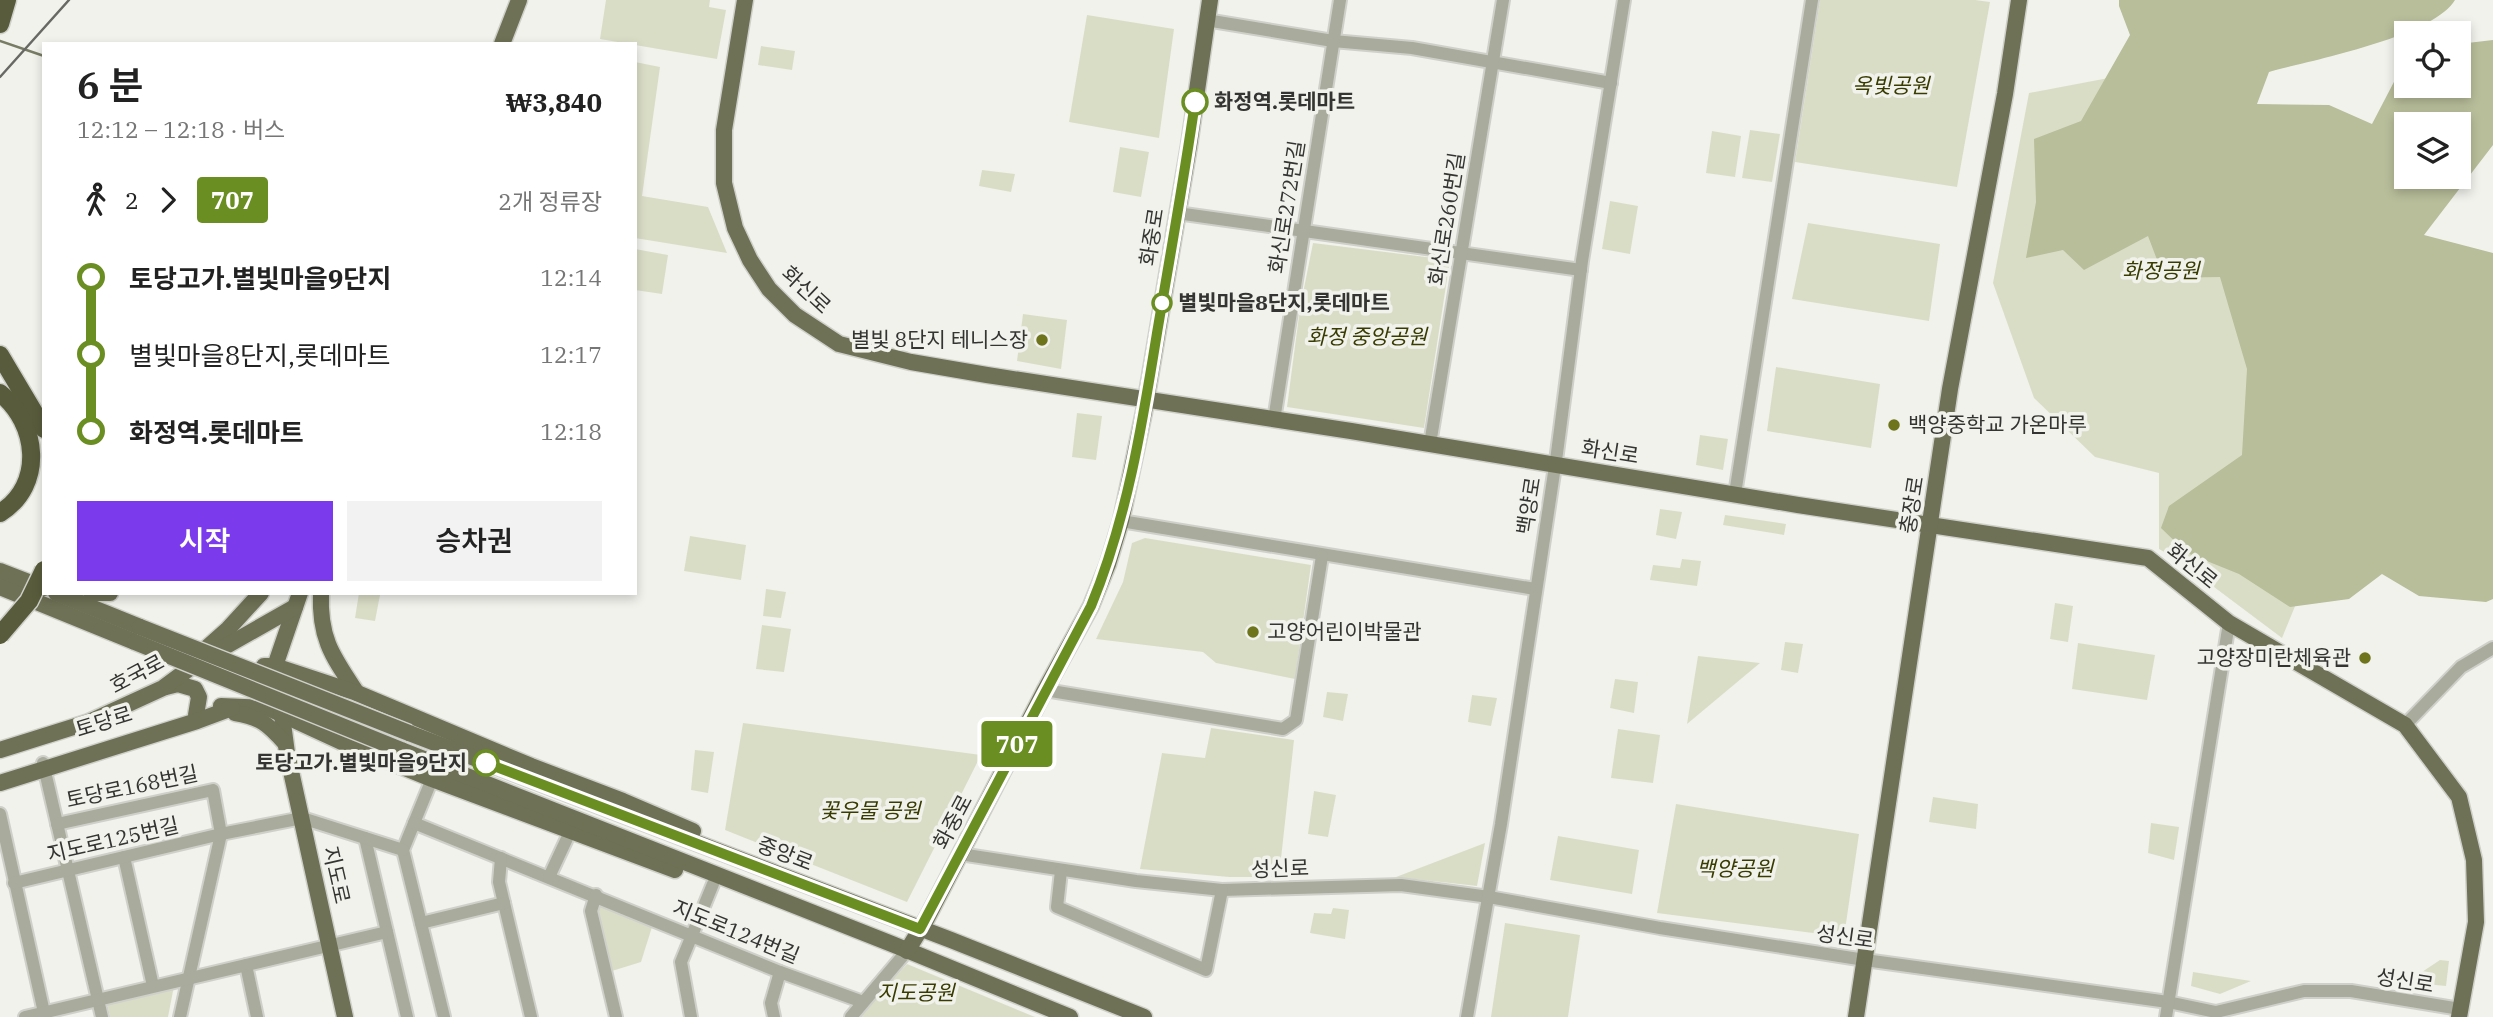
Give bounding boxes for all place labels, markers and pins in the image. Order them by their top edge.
place label: 화정역.롯데마트 [1214,87,1355,115]
marker: 화정역.롯데마트 [1182,89,1208,115]
place label: 별빛마을8단지,롯데마트 [1178,288,1390,316]
marker: 별빛마을8단지,롯데마트 [1152,293,1172,313]
place label: 별빛 8단지 테니스장 [851,325,1028,353]
marker: 별빛 8단지 테니스장 [1034,332,1050,348]
place label: 백양중학교 가온마루 [1908,410,2087,438]
marker: 백양중학교 가온마루 [1886,417,1902,433]
place label: 고양어린이박물관 [1267,617,1422,645]
marker: 고양어린이박물관 [1245,624,1261,640]
place label: 고양장미란체육관 [2196,643,2351,671]
marker: 고양장미란체육관 [2357,650,2373,666]
place label: 토당고가.별빛마을9단지 [255,748,467,776]
marker: 토당고가.별빛마을9단지 [473,750,499,776]

